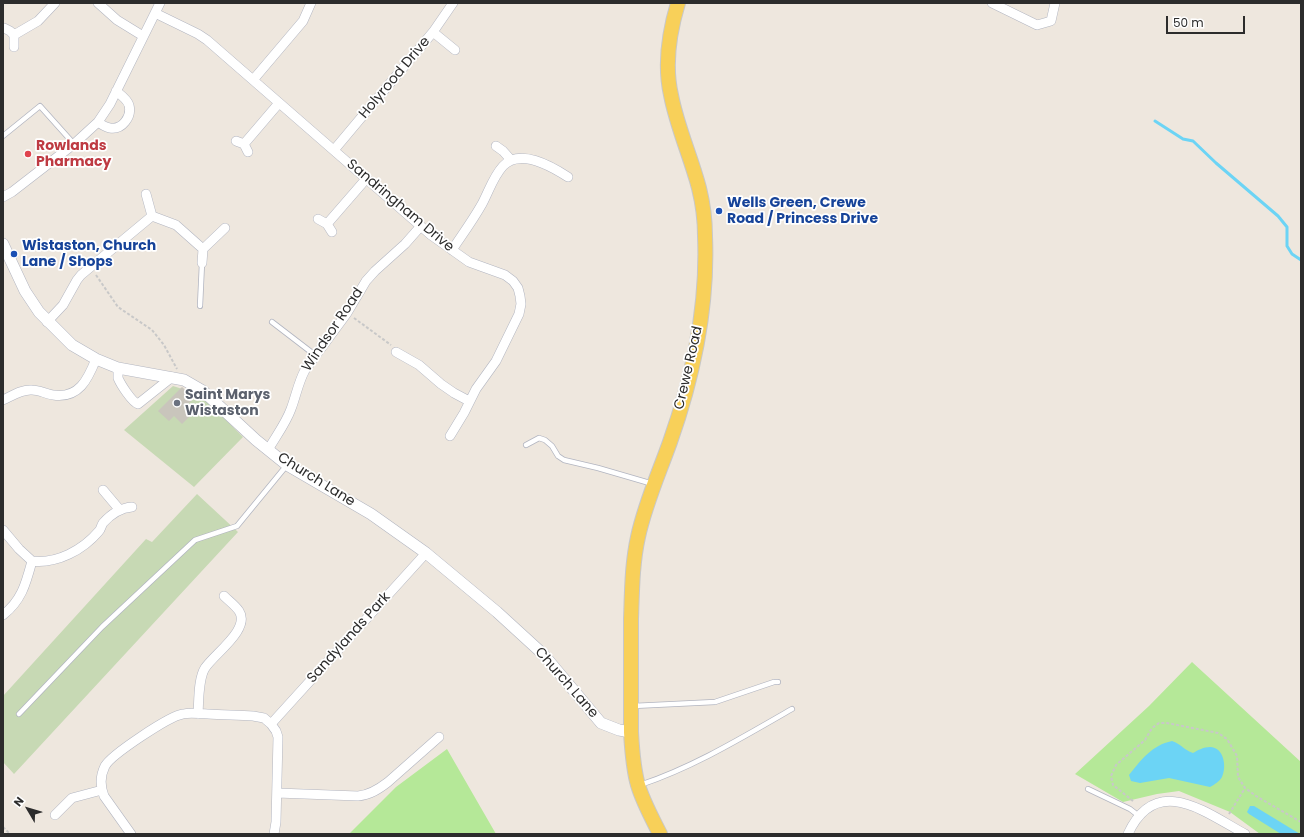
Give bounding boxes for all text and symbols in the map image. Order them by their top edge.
scale bar [1168,8,1247,34]
text: 50 m [1173,14,1204,31]
street label: Holyrood Drive [356,34,434,122]
place label: Rowlands Pharmacy [36,138,111,170]
marker: Rowlands Pharmacy [23,149,33,159]
street label: Sandringham Drive [343,156,457,256]
place label: Wells Green, Crewe Road / Princess Drive [727,195,878,228]
marker: Wells Green, Crewe Road / Princess Drive [714,206,724,216]
place label: Wistaston, Church Lane / Shops [22,238,156,270]
marker: Wistaston, Church Lane / Shops [9,249,19,259]
street label: Windsor Road [299,285,367,375]
street label: Crewe Road [671,325,707,411]
place label: Saint Marys Wistaston [185,387,270,420]
marker: Saint Marys Wistaston [172,398,182,408]
street label: Church Lane [274,449,358,511]
street label: Sandylands Park [304,589,394,687]
street label: Church Lane [531,644,601,722]
north arrow [8,789,48,829]
text: N [10,793,27,810]

